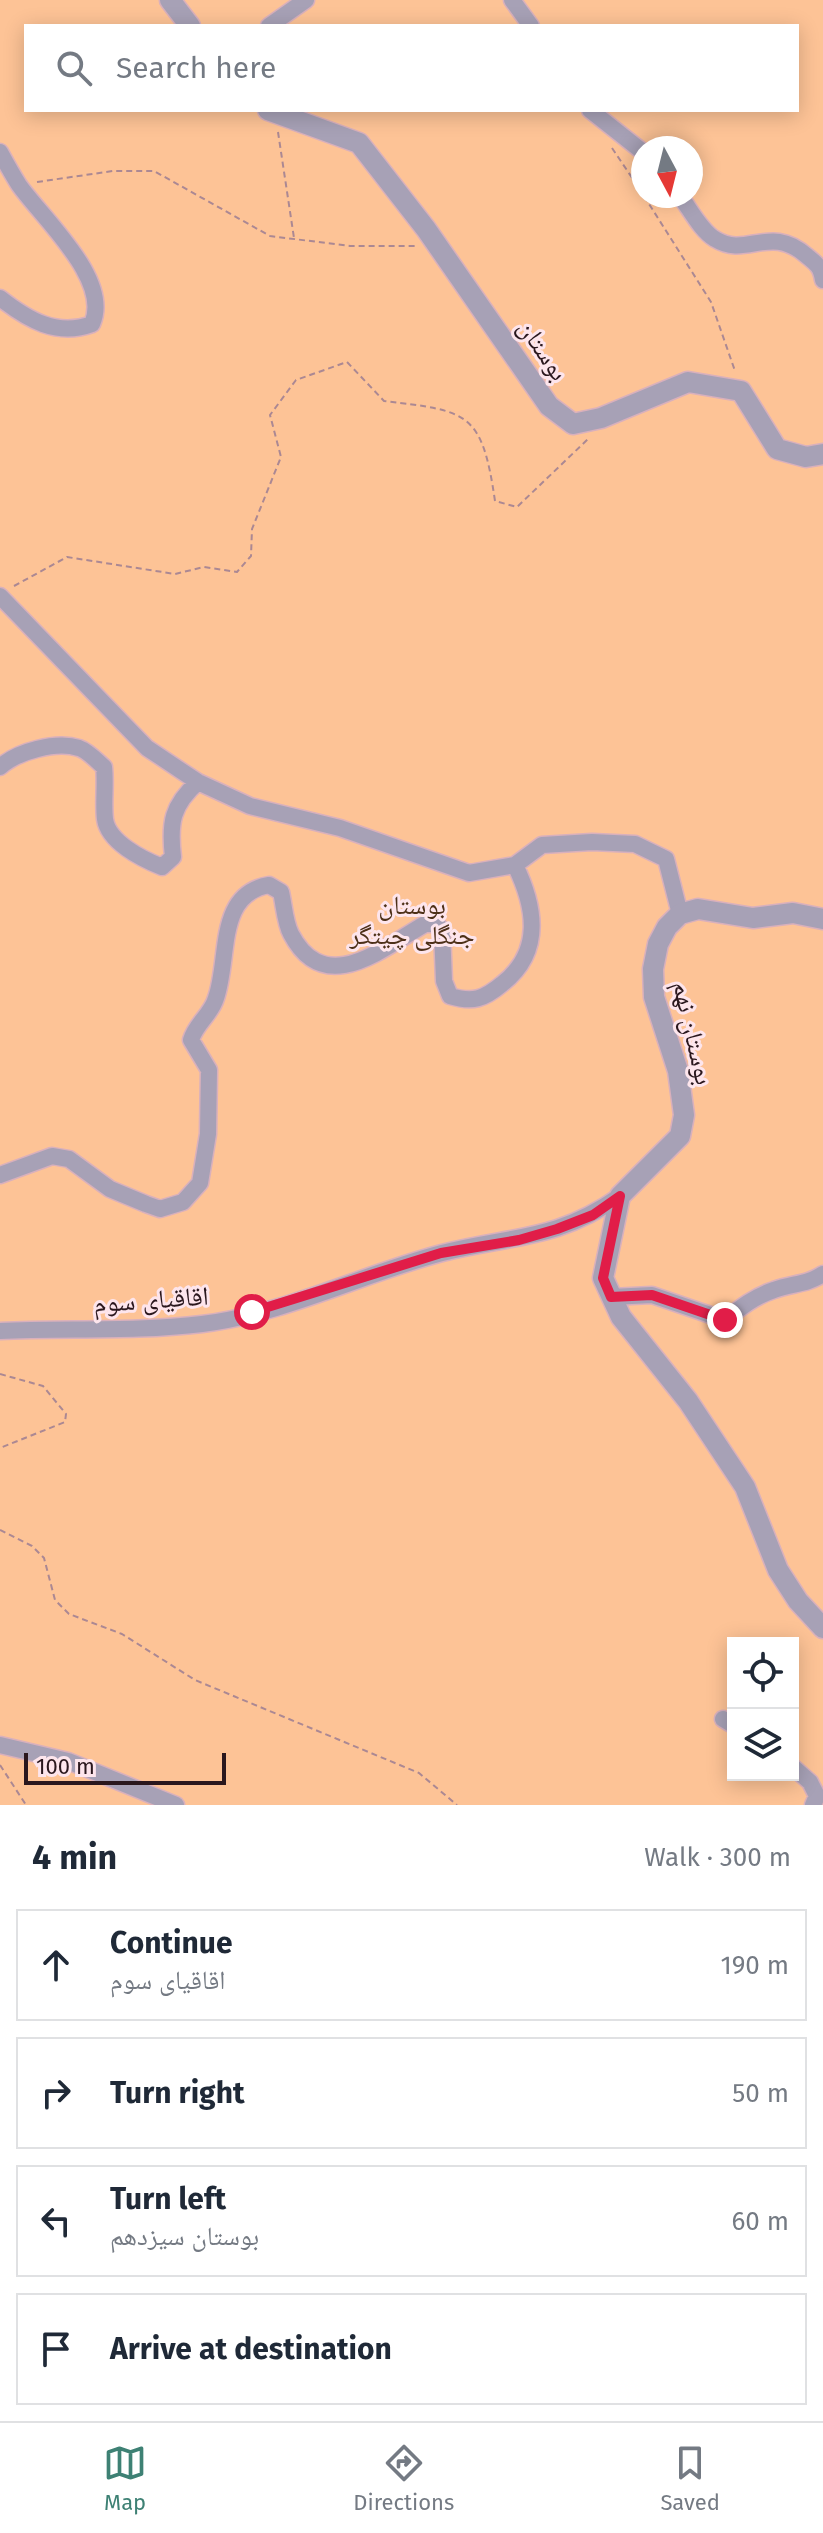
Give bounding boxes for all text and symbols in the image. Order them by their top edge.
search box [24,24,799,112]
icon: search [52,46,96,90]
text: Search here [116,50,276,86]
north arrow [631,136,703,208]
street label: بوستان [511,313,575,387]
park label: بوستان جنگلی چیتگر [349,890,474,951]
street label: بوستان نهم [665,978,720,1088]
street label: اقاقیای سوم [92,1281,210,1321]
route start [234,1294,270,1330]
route end [707,1302,743,1338]
map controls [727,1637,799,1781]
button: locate [727,1637,799,1709]
button: layers [727,1709,799,1781]
scale bar [24,1749,226,1785]
text: 100 m [36,1753,95,1780]
text: 4 min [32,1837,117,1878]
text: Walk · 300 m [644,1842,791,1873]
text: Continue [110,1925,233,1961]
icon: ahead [34,1943,78,1987]
text: 190 m [720,1950,789,1981]
text: اقاقیای سوم [110,1965,226,1996]
icon: right [34,2071,78,2115]
text: Turn right [110,2075,245,2111]
text: 50 m [732,2078,789,2109]
text: Turn left [110,2181,226,2217]
icon: left [34,2199,78,2243]
text: 60 m [731,2206,789,2237]
text: بوستان سیزدهم [110,2221,259,2252]
icon: arrive [34,2327,78,2371]
text: Arrive at destination [110,2331,392,2367]
tab: Map [103,2441,147,2516]
tab: Directions [353,2441,454,2516]
tab: Saved [660,2441,720,2516]

